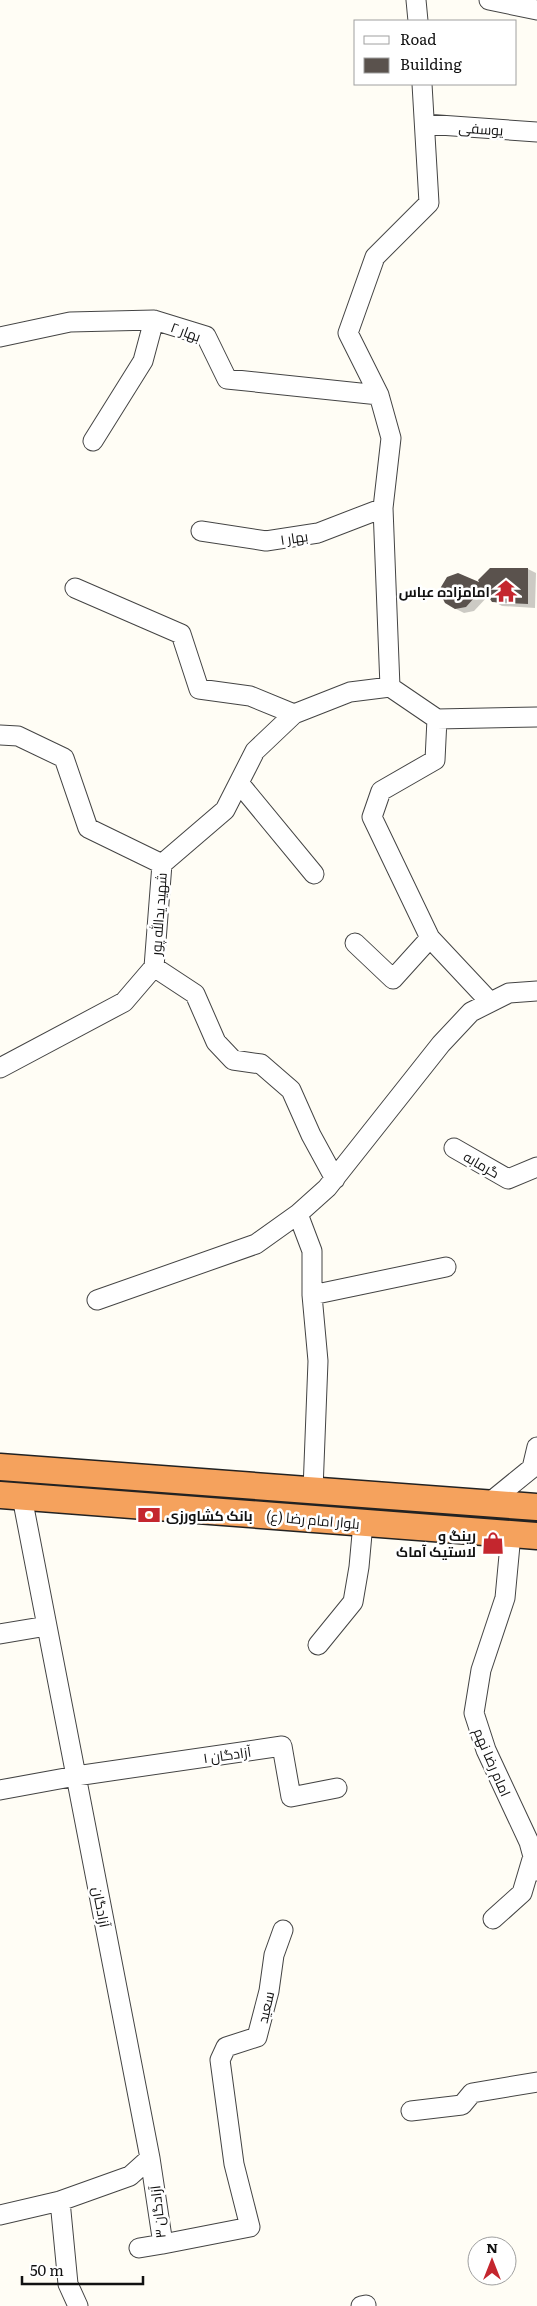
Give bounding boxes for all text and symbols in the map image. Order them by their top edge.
legend [354,20,517,85]
text: Road [400,27,436,50]
text: Building [400,52,462,75]
street label: یوسفی [458,116,504,140]
street label: بهار ۲ [168,316,204,346]
street label: بهار ۱ [279,525,309,549]
temple icon: امامزاده عباس [493,578,519,604]
place label: امامزاده عباس [399,581,490,601]
street label: شهید یدالله پور [145,872,172,957]
street label: گرمابه [460,1146,504,1182]
bank icon: بانک کشاورزی [136,1502,162,1528]
place label: بانک کشاورزی [166,1505,253,1525]
street label: بلوار امام رضا (ع) [265,1505,361,1534]
place label: رینگ و لاستیک آماک [396,1525,476,1561]
shop icon: رینگ و لاستیک آماک [480,1530,506,1556]
street label: امام رضا نهم [469,1725,516,1800]
street label: آزادگان ۱ [202,1741,252,1767]
street label: آزادگان [88,1885,116,1929]
street label: سعید [252,1989,278,2025]
street label: آزادگان ۳ [144,2184,170,2239]
north arrow [467,2236,517,2286]
text: N [486,2237,498,2257]
scale bar [22,2254,144,2286]
text: 50 m [30,2258,64,2281]

